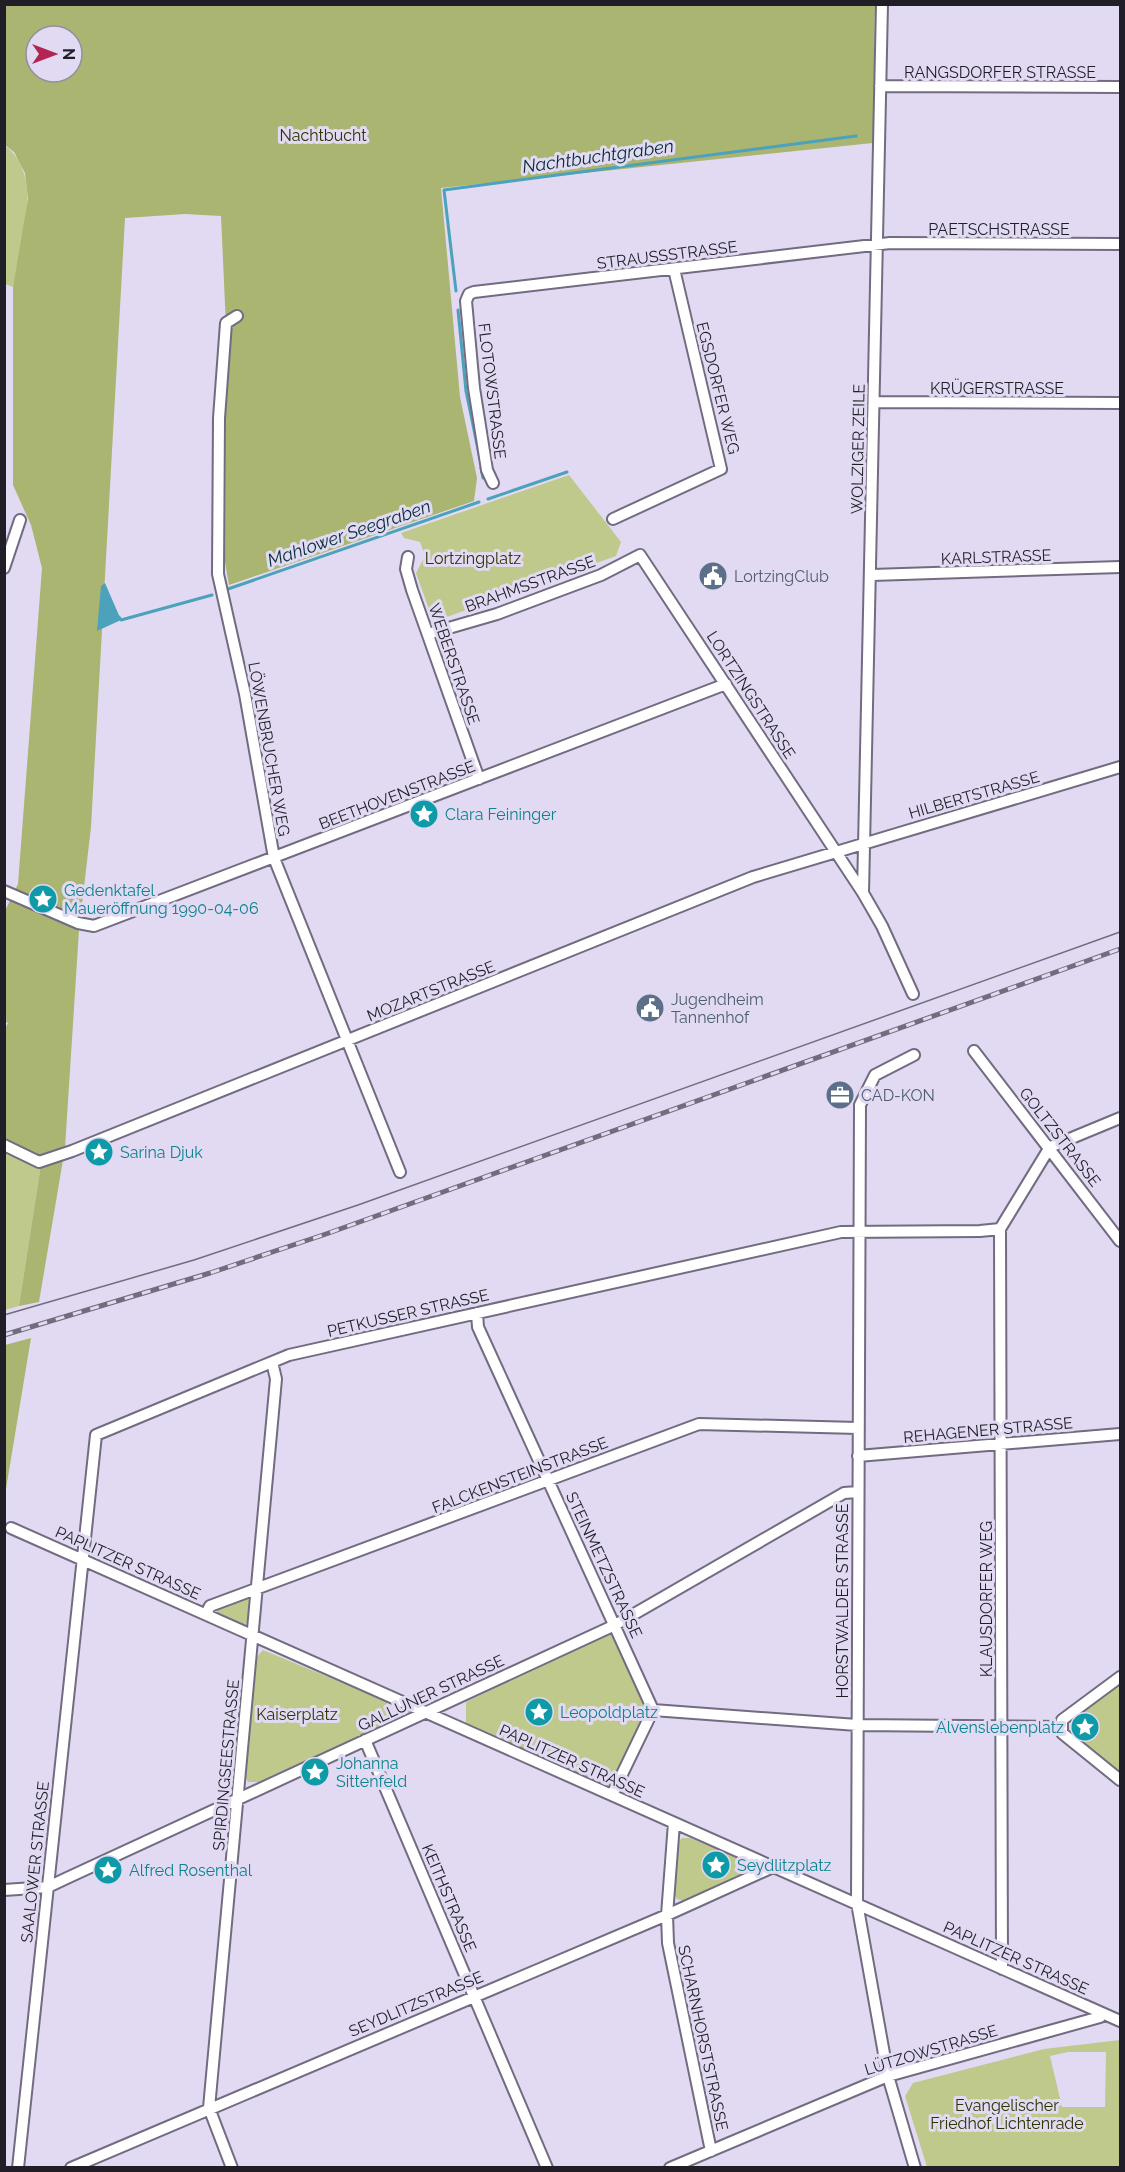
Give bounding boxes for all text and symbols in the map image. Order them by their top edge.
north arrow [24,24,84,84]
text: N [59,48,78,60]
street label: RANGSDORFER STRASSE [904,63,1096,82]
park label: Nachtbucht [279,126,367,145]
water label: Nachtbuchtgraben [521,135,675,177]
street label: PAETSCHSTRASSE [928,220,1070,239]
street label: STRAUSSSTRASSE [596,237,739,273]
street label: EGSDORFER WEG [692,320,744,456]
street label: FLOTOWSTRASSE [474,322,510,460]
street label: KRÜGERSTRASSE [930,378,1064,398]
street label: WOLZIGER ZEILE [847,383,869,514]
water label: Mahlower Seegraben [265,495,433,571]
street label: KARLSTRASSE [940,546,1052,568]
park label: Lortzingplatz [425,549,521,568]
street label: BRAHMSSTRASSE [462,552,598,616]
public building icon: LortzingClub [697,560,729,592]
place label: LortzingClub [734,567,829,586]
street label: WEBERSTRASSE [424,601,484,727]
street label: LORTZINGSTRASSE [703,628,800,763]
street label: LÖWENBRUCHER WEG [244,660,295,838]
street label: BEETHOVENSTRASSE [316,756,478,834]
street label: HILBERTSTRASSE [906,767,1042,823]
place icon: Clara Feininger [408,798,440,830]
place label: Clara Feininger [445,805,557,824]
place label: Gedenktafel Maueröffnung 1990-04-06 [64,881,259,918]
place icon: Gedenktafel Maueröffnung 1990-04-06 [27,883,59,915]
street label: MOZARTSTRASSE [364,957,498,1025]
place label: Jugendheim Tannenhof [671,990,764,1027]
public building icon: Jugendheim Tannenhof [634,992,666,1024]
office icon: CAD-KON [824,1079,856,1111]
street label: GOLTZSTRASSE [1015,1084,1105,1191]
place label: CAD-KON [861,1086,935,1105]
place icon: Sarina Djuk [83,1136,115,1168]
place label: Sarina Djuk [120,1143,203,1162]
street label: PETKUSSER STRASSE [325,1285,491,1341]
street label: REHAGENER STRASSE [903,1413,1074,1447]
street label: FALCKENSTEINSTRASSE [429,1433,611,1517]
street label: STEINMETZSTRASSE [562,1489,646,1641]
street label: HORSTWALDER STRASSE [833,1503,852,1699]
street label: KLAUSDORFER WEG [977,1521,996,1677]
street label: PAPLITZER STRASSE [52,1522,204,1604]
street label: GALLUNER STRASSE [355,1651,507,1735]
street label: SPIRDINGSEESTRASSE [209,1678,243,1852]
place icon: Leopoldplatz [523,1696,555,1728]
place label: Leopoldplatz [560,1703,658,1722]
park label: Kaiserplatz [256,1705,338,1724]
place icon: Alvenslebenplatz [1069,1711,1101,1743]
place label: Alvenslebenplatz [936,1718,1064,1737]
street label: PAPLITZER STRASSE [496,1720,648,1802]
place label: Johanna Sittenfeld [336,1754,407,1791]
place icon: Johanna Sittenfeld [299,1756,331,1788]
street label: SAALOWER STRASSE [17,1780,53,1944]
street label: KEITHSTRASSE [418,1841,480,1955]
place icon: Seydlitzplatz [700,1849,732,1881]
place icon: Alfred Rosenthal [92,1854,124,1886]
place label: Seydlitzplatz [737,1856,832,1875]
place label: Alfred Rosenthal [129,1861,253,1880]
street label: PAPLITZER STRASSE [940,1917,1092,1999]
street label: SCHARNHORSTSTRASSE [674,1943,732,2133]
street label: SEYDLITZSTRASSE [346,1967,486,2041]
street label: LÜTZOWSTRASSE [862,2020,1000,2079]
park label: Evangelischer Friedhof Lichtenrade [930,2096,1084,2133]

